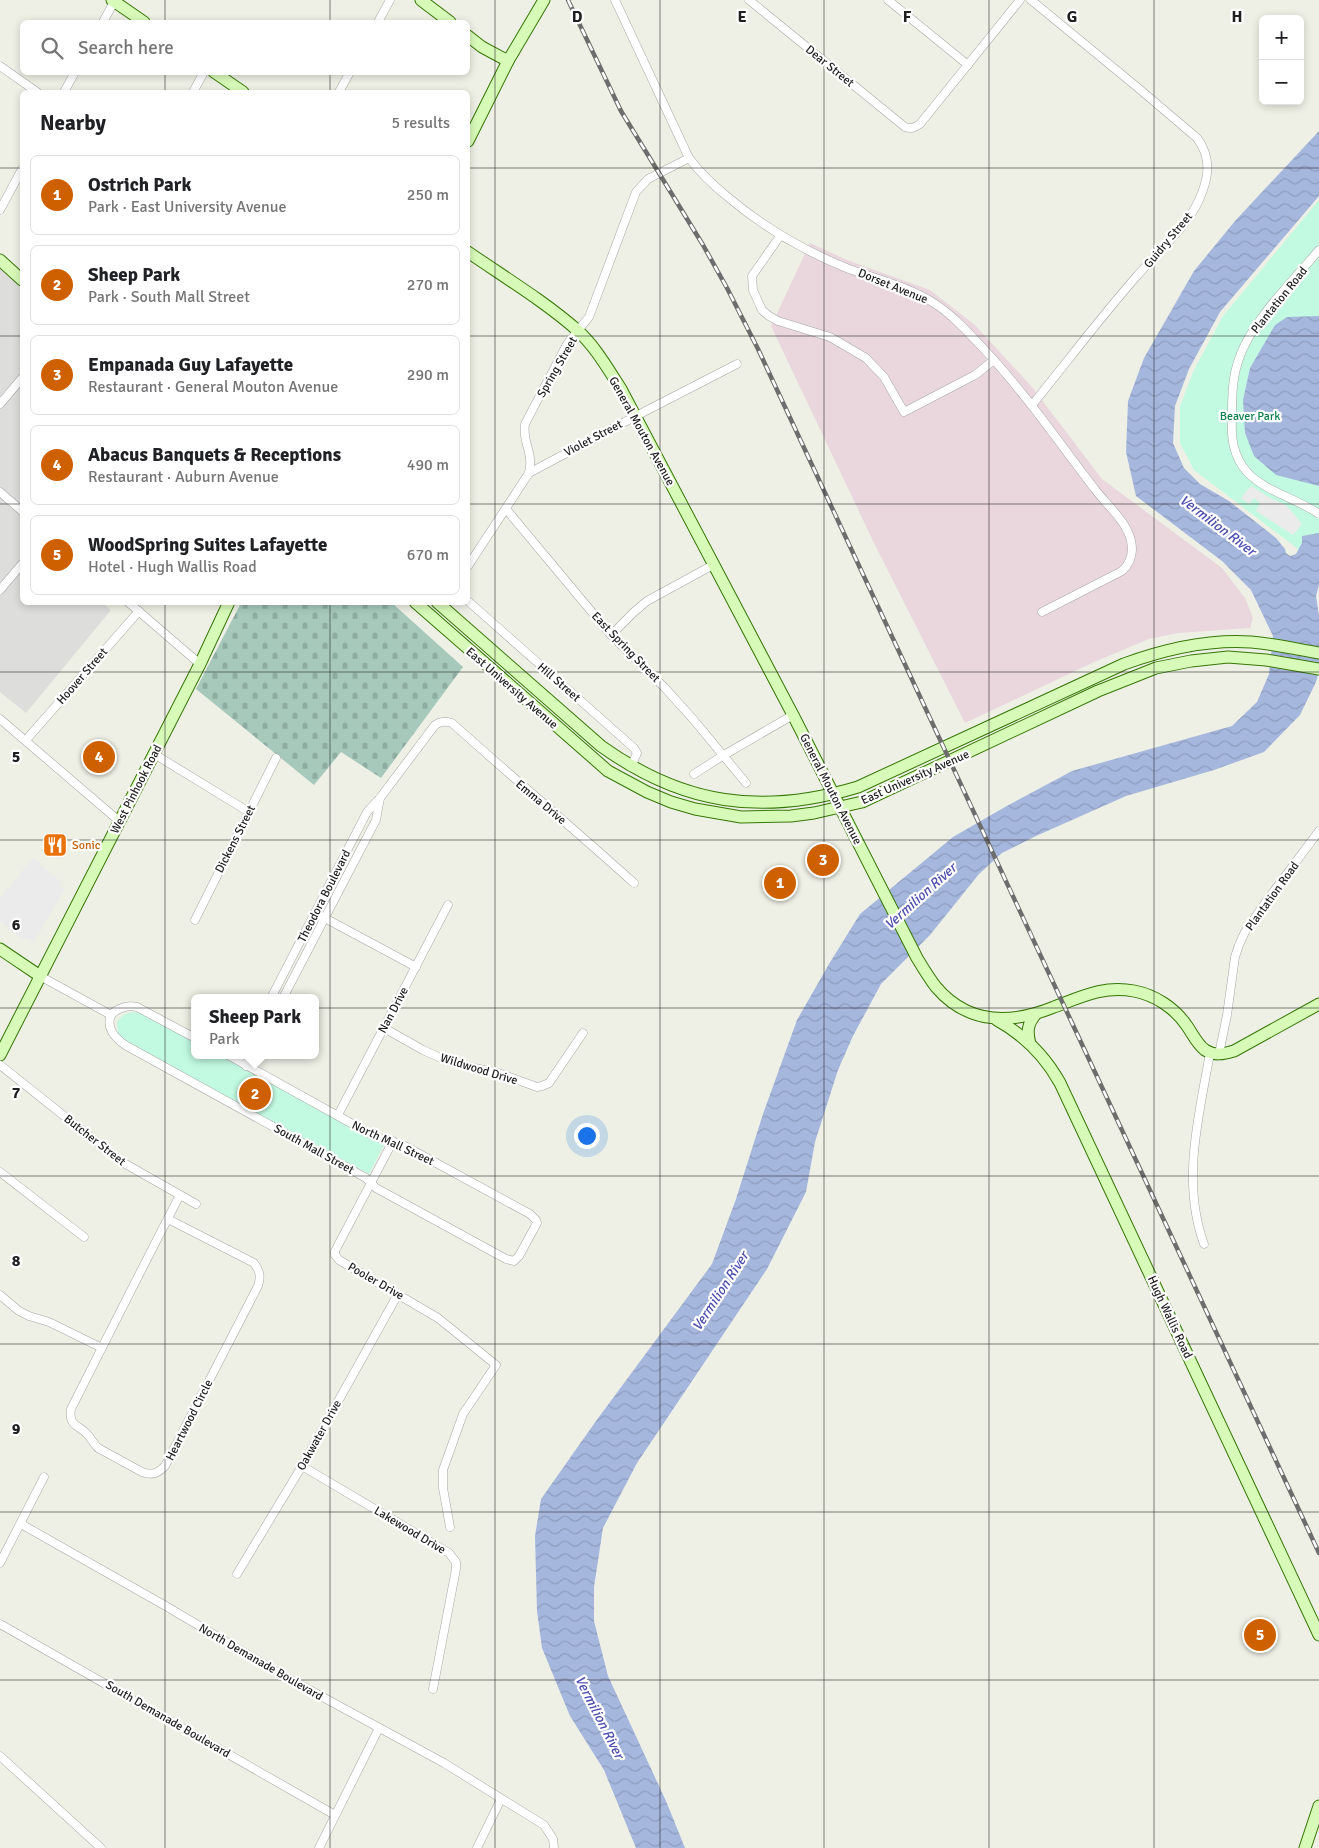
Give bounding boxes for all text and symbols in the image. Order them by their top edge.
text: D [572,7,583,27]
text: E [737,7,747,27]
text: F [903,7,912,27]
text: G [1067,7,1077,27]
text: H [1232,7,1242,27]
map controls [1259,15,1304,105]
button: + [1259,15,1304,60]
search box [20,20,470,75]
icon: search [38,34,66,62]
text: Search here [78,36,174,60]
street label: Dear Street [802,42,857,91]
button: − [1259,60,1304,105]
text: Nearby [40,110,106,136]
text: 5 results [391,113,450,133]
text: Ostrich Park [88,173,191,197]
text: 1 [53,185,61,205]
text: 250 m [407,185,449,205]
text: Park · East University Avenue [88,197,286,217]
street label: Guidry Street [1141,209,1196,271]
text: Sheep Park [88,263,180,287]
street label: Plantation Road [1248,264,1311,337]
street label: Dorset Avenue [856,266,930,307]
text: 2 [53,275,61,295]
text: 270 m [407,275,449,295]
text: Park · South Mall Street [88,287,250,307]
street label: Spring Street [534,334,581,400]
text: Empanada Guy Lafayette [88,353,293,377]
text: 3 [53,365,61,385]
text: 290 m [407,365,449,385]
street label: General Mouton Avenue [605,374,678,488]
text: Restaurant · General Mouton Avenue [88,377,338,397]
park label: Beaver Park [1220,409,1280,424]
street label: Violet Street [562,417,625,460]
text: Abacus Banquets & Receptions [88,443,341,467]
text: 4 [53,455,61,475]
text: 490 m [407,455,449,475]
text: Restaurant · Auburn Avenue [88,467,279,487]
water label: Vermilion River [1176,491,1261,561]
text: WoodSpring Suites Lafayette [88,533,327,557]
text: 5 [53,545,61,565]
text: 670 m [407,545,449,565]
text: Hotel · Hugh Wallis Road [88,557,257,577]
street label: East Spring Street [588,609,663,686]
street label: East University Avenue [463,644,561,732]
street label: Hoover Street [54,645,111,708]
street label: Hill Street [534,660,583,705]
street label: General Mouton Avenue [796,731,865,847]
pin: 4 [83,738,115,776]
street label: West Pinhook Road [108,742,165,836]
text: 5 [12,747,20,767]
street label: East University Avenue [859,747,972,808]
street label: Emma Drive [512,777,569,828]
street label: Dickens Street [212,803,259,876]
restaurant icon: Sonic [42,832,68,858]
place label: Sonic [72,838,101,853]
pin: 3 [807,841,839,879]
street label: Theodora Boulevard [295,847,354,945]
water label: Vermilion River [881,858,961,933]
street label: Plantation Road [1242,859,1303,934]
pin: 1 [764,864,796,902]
text: 6 [12,915,21,935]
street label: Nan Drive [375,985,412,1036]
popup [191,994,319,1059]
text: Sheep Park [209,1005,301,1029]
text: Park [209,1029,240,1049]
street label: Wildwood Drive [438,1051,519,1088]
pin: 2 [239,1075,271,1113]
text: 7 [12,1083,21,1103]
street label: Butcher Street [61,1112,129,1169]
street label: North Mall Street [349,1118,436,1169]
street label: South Mall Street [271,1121,357,1178]
your location [574,1123,600,1149]
water label: Vermilion River [689,1247,753,1334]
text: 8 [12,1251,21,1271]
street label: Pooler Drive [345,1259,406,1303]
street label: Hugh Wallis Road [1144,1273,1195,1361]
street label: Heartwood Circle [163,1377,216,1463]
street label: Oakwater Drive [294,1397,345,1473]
text: 9 [12,1419,21,1439]
street label: Lakewood Drive [371,1503,448,1558]
pin: 5 [1244,1616,1276,1654]
street label: North Demanade Boulevard [196,1621,326,1704]
water label: Vermilion River [571,1673,629,1763]
street label: South Demanade Boulevard [103,1678,233,1761]

